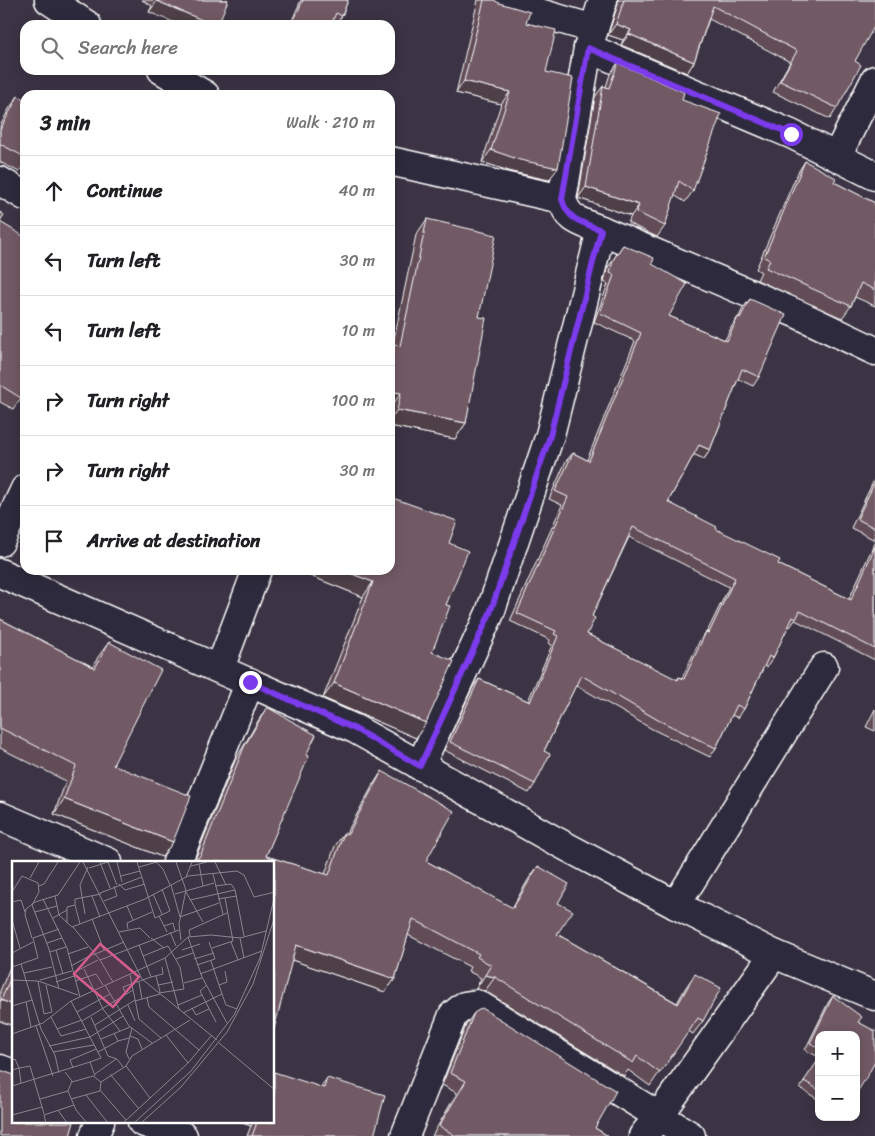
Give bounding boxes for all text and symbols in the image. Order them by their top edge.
search box [20,20,395,75]
text: Search here [78,31,178,64]
icon: search [38,34,66,62]
text: 3 min [40,104,90,142]
text: Walk · 210 m [286,108,375,137]
route start [780,123,803,146]
text: Continue [87,174,163,207]
text: 40 m [338,176,375,205]
icon: ahead [40,177,68,205]
text: Turn left [87,244,160,277]
text: 30 m [340,246,375,275]
icon: left [40,247,68,275]
text: Turn left [87,314,160,347]
text: 10 m [342,316,375,345]
icon: left [40,317,68,345]
text: Turn right [87,384,169,417]
text: 100 m [331,386,375,415]
icon: right [40,387,68,415]
text: Turn right [87,454,169,487]
text: 30 m [340,456,375,485]
icon: right [40,457,68,485]
text: Arrive at destination [87,524,260,557]
icon: arrive [40,527,68,555]
route end [239,671,262,694]
inset map [12,861,275,1124]
map controls [815,1031,860,1121]
button: + [815,1031,860,1076]
button: − [815,1076,860,1121]

